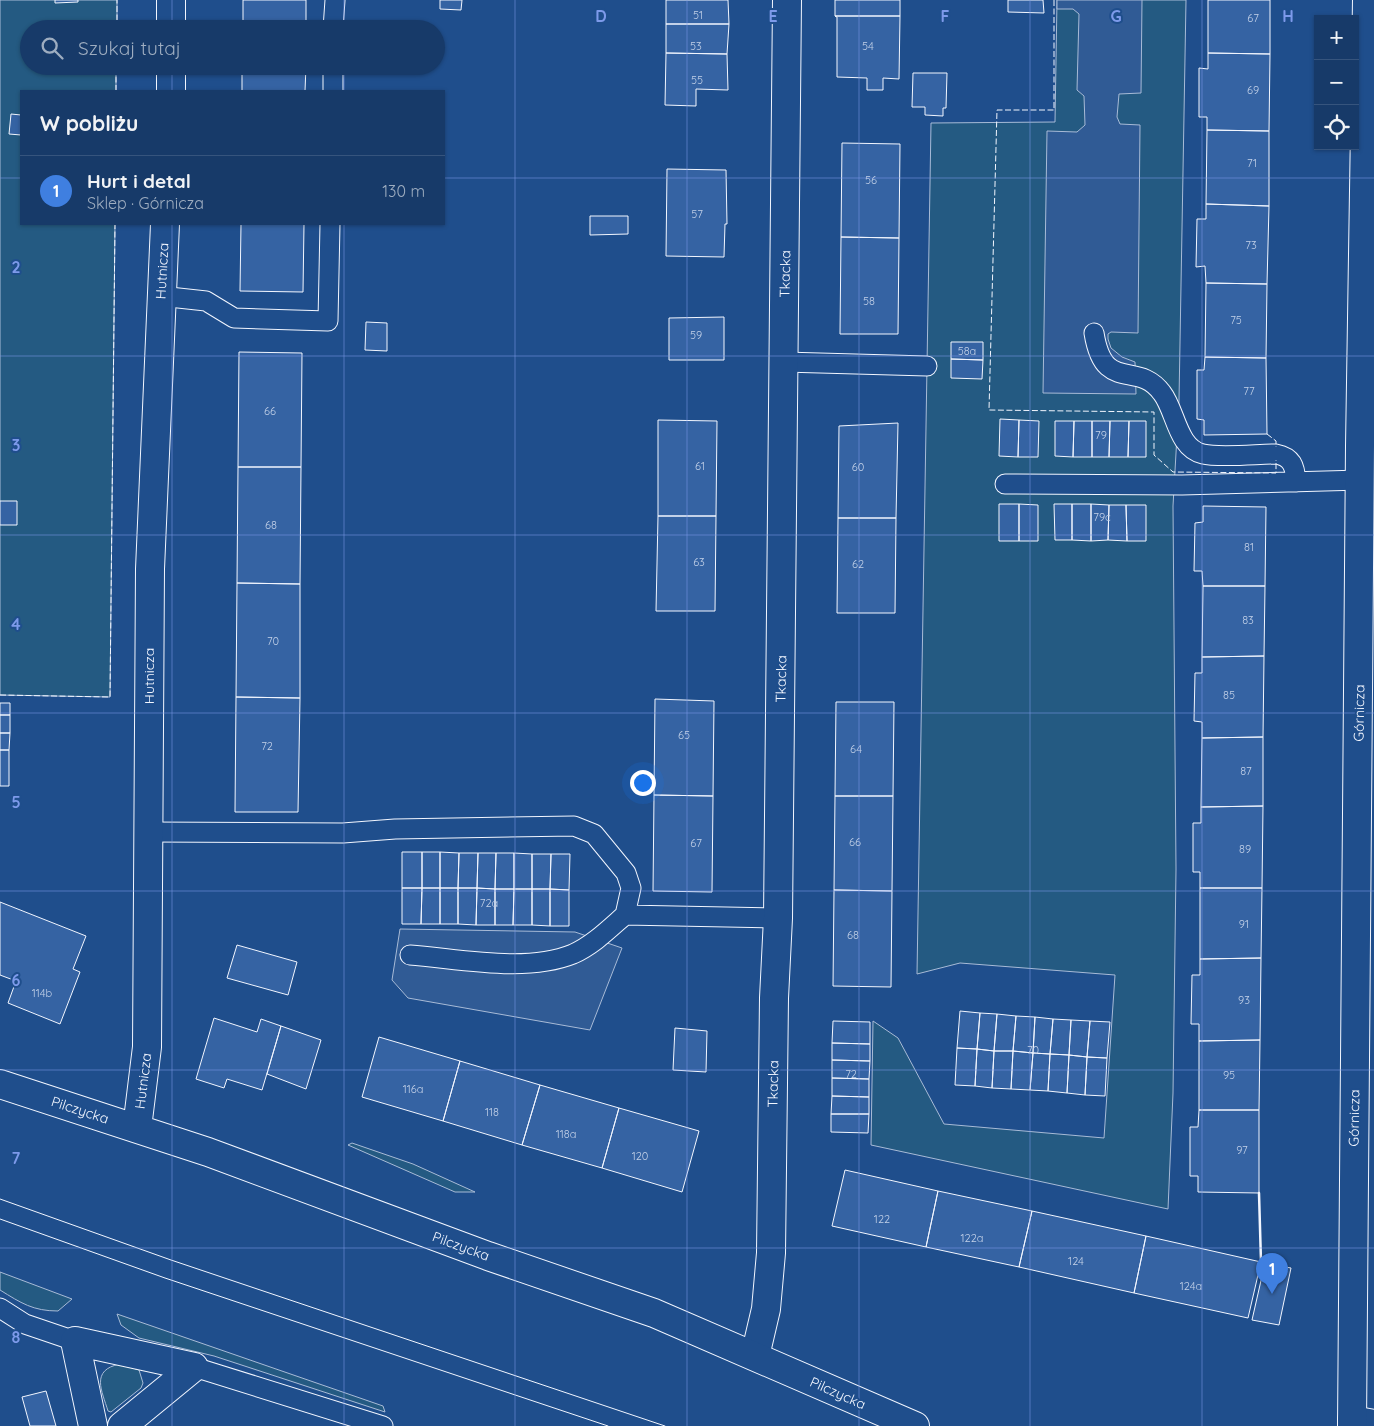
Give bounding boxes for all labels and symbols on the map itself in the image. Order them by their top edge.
text: D [595,6,607,26]
text: E [768,6,778,26]
text: F [941,6,950,26]
text: G [1110,6,1122,26]
text: H [1282,6,1294,26]
house number: 51 [693,8,703,22]
house number: 67 [1247,11,1259,25]
house number: 53 [690,39,702,53]
house number: 54 [862,39,874,53]
house number: 55 [691,73,703,87]
house number: 69 [1247,83,1259,97]
house number: 71 [1247,156,1257,170]
house number: 56 [865,173,877,187]
house number: 57 [691,207,703,221]
house number: 73 [1245,238,1257,252]
street label: Hutnicza [152,242,172,300]
street label: Tkacka [776,250,794,298]
text: 2 [11,257,21,277]
house number: 58 [863,294,875,308]
house number: 75 [1230,313,1242,327]
house number: 59 [690,328,702,342]
house number: 58a [958,344,976,358]
house number: 77 [1243,384,1255,398]
house number: 66 [264,404,276,418]
house number: 79 [1095,428,1107,442]
text: 3 [12,435,20,455]
house number: 61 [695,459,705,473]
house number: 60 [852,460,864,474]
house number: 79c [1093,510,1111,524]
house number: 68 [265,518,277,532]
house number: 81 [1244,540,1254,554]
house number: 63 [693,555,705,569]
house number: 62 [852,557,864,571]
house number: 83 [1242,613,1254,627]
text: 4 [11,614,21,634]
house number: 70 [267,634,279,648]
street label: Hutnicza [140,648,158,704]
street label: Tkacka [772,655,790,703]
street label: Górnicza [1350,684,1368,742]
house number: 85 [1223,688,1235,702]
house number: 65 [678,728,690,742]
house number: 72 [261,739,273,753]
house number: 64 [850,742,862,756]
house number: 87 [1240,764,1252,778]
your location [630,770,656,796]
text: 5 [11,792,21,812]
house number: 66 [849,835,861,849]
house number: 67 [690,836,702,850]
house number: 89 [1239,842,1251,856]
house number: 72a [480,896,498,910]
house number: 91 [1239,917,1249,931]
house number: 68 [847,928,859,942]
text: 6 [12,970,21,990]
house number: 114b [32,986,53,1000]
house number: 93 [1238,993,1250,1007]
house number: 70 [1027,1043,1039,1057]
street label: Hutnicza [131,1052,155,1110]
street label: Tkacka [764,1060,782,1108]
house number: 72 [845,1067,857,1081]
house number: 95 [1223,1068,1235,1082]
house number: 116a [403,1082,423,1096]
street label: Górnicza [1345,1089,1363,1147]
street label: Pilczycka [49,1092,111,1128]
house number: 118 [485,1105,499,1119]
house number: 118a [556,1127,576,1141]
house number: 97 [1236,1143,1248,1157]
text: 7 [12,1148,21,1168]
house number: 120 [632,1149,648,1163]
house number: 122 [874,1212,890,1226]
street label: Pilczycka [430,1227,492,1265]
house number: 122a [961,1231,983,1245]
pin: 1 [1256,1253,1288,1294]
house number: 124 [1068,1254,1084,1268]
house number: 124a [1180,1279,1202,1293]
text: 8 [12,1327,21,1347]
street label: Pilczycka [807,1373,869,1413]

